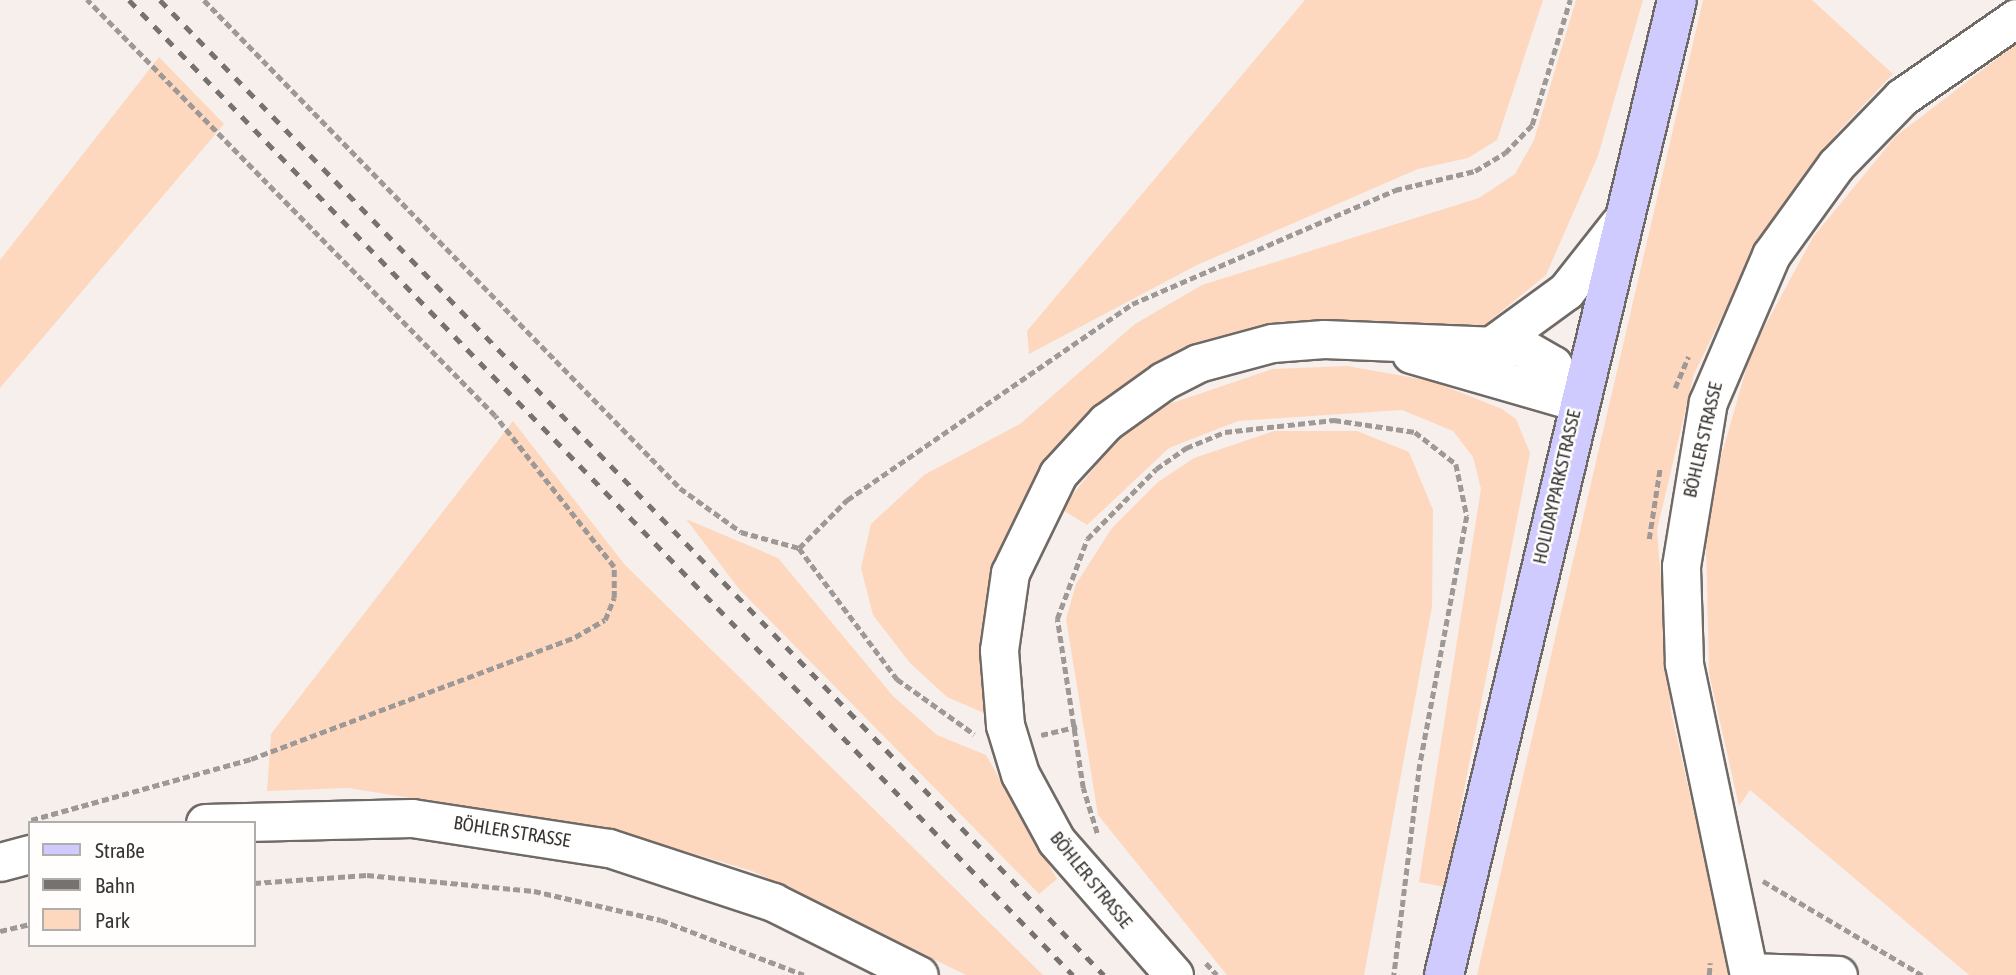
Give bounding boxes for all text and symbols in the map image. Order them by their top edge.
street label: BÖHLER STRASSE [1679,380,1727,500]
street label: HOLIDAYPARKSTRASSE [1528,408,1586,566]
street label: BÖHLER STRASSE [452,812,572,852]
legend [28,821,256,947]
street label: BÖHLER STRASSE [1045,827,1137,933]
text: Straße [95,838,145,862]
text: Bahn [95,873,135,897]
text: Park [95,908,130,932]

